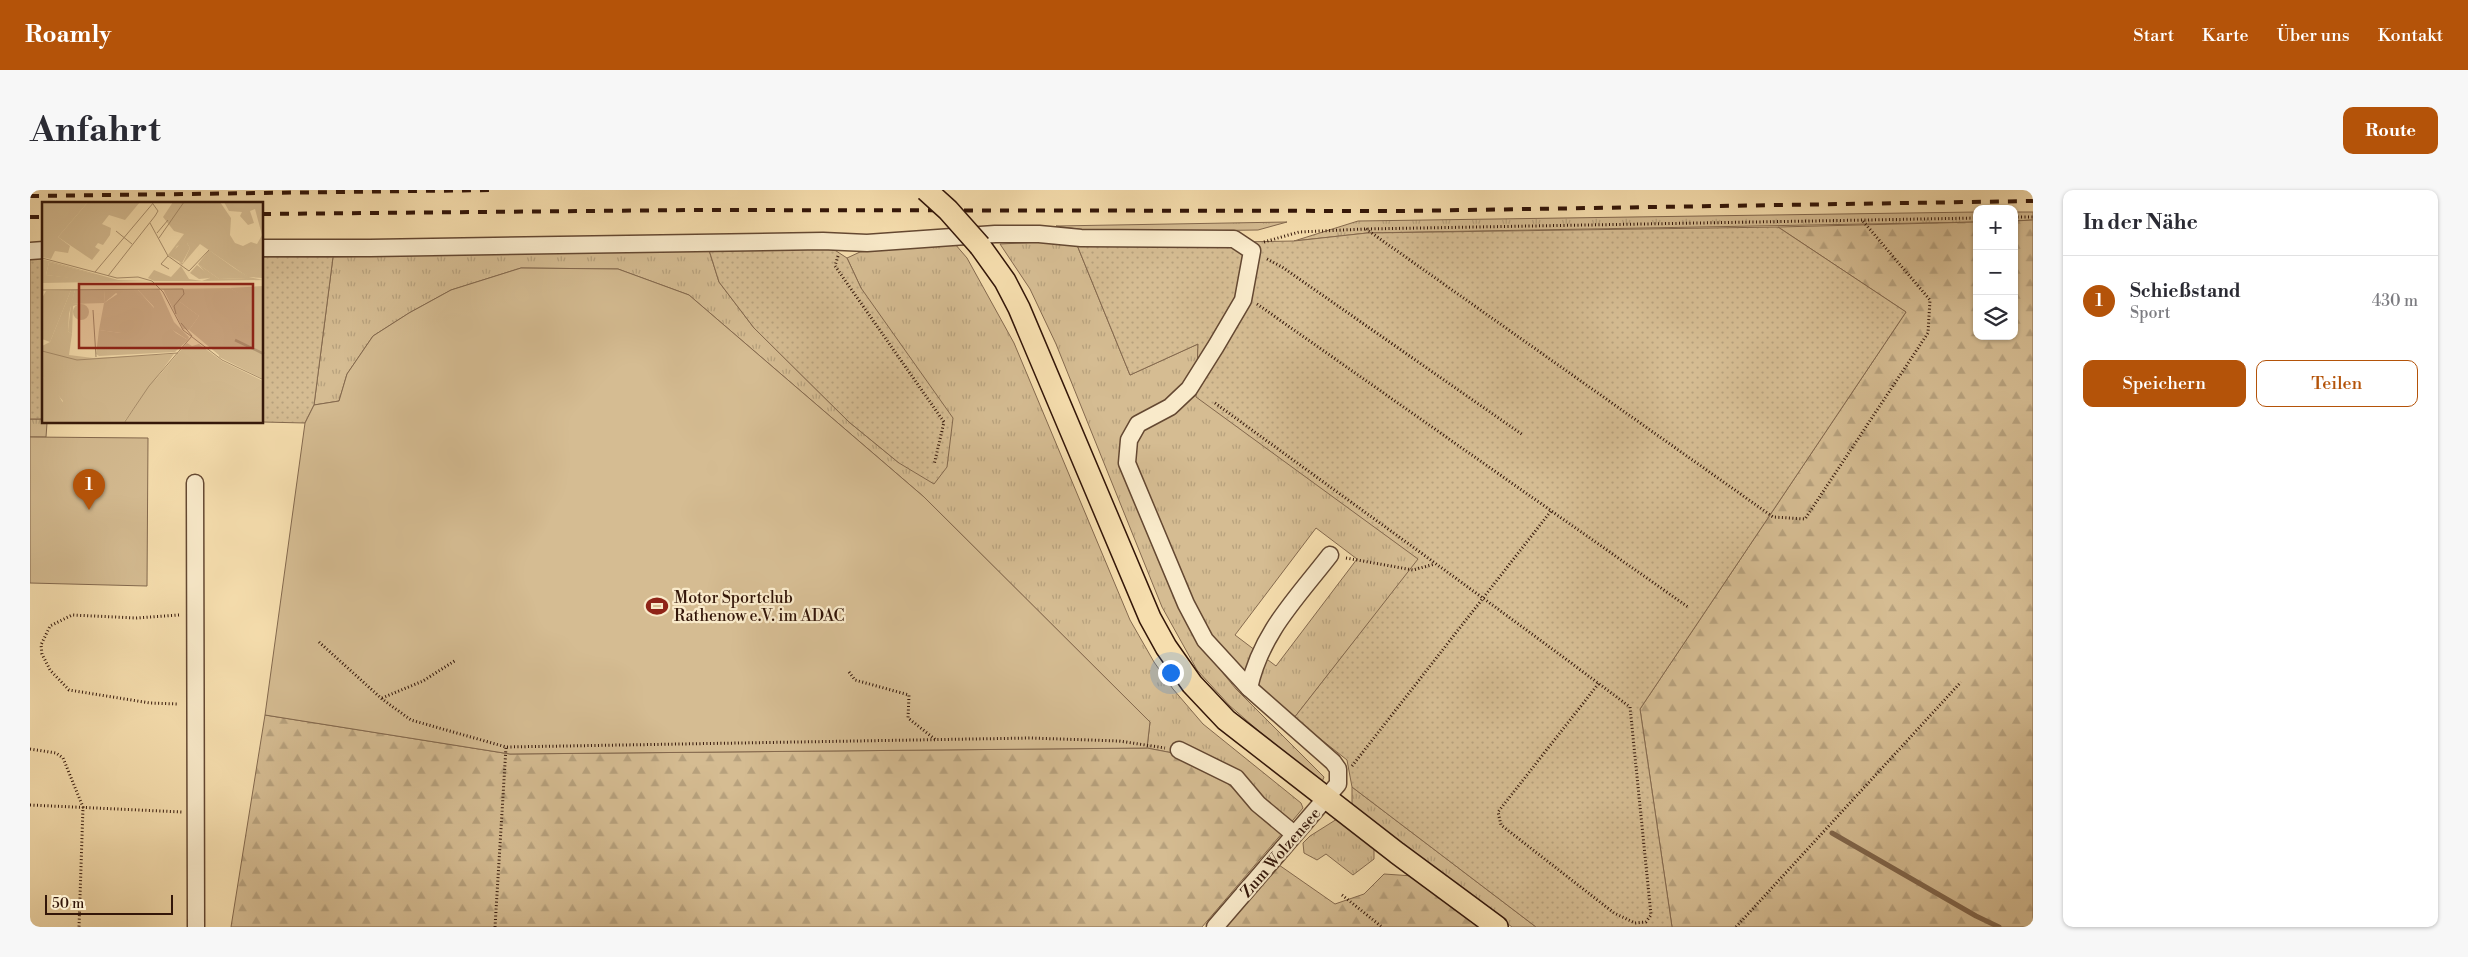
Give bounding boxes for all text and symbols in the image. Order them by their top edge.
text: Roamly [25,20,111,50]
text: Start [2133,24,2174,47]
text: Karte [2202,24,2249,47]
text: Über uns [2277,24,2350,47]
text: Kontakt [2378,24,2443,47]
button: Route [2343,107,2438,154]
text: Anfahrt [30,109,161,152]
inset map [42,202,264,424]
map controls [1973,205,2018,340]
button: + [1973,205,2018,250]
text: In der Nähe [2083,210,2198,236]
button: − [1973,250,2018,295]
text: Schießstand [2130,279,2241,303]
text: 1 [2095,291,2103,311]
text: 430 m [2372,291,2418,311]
button: layers [1973,295,2018,340]
text: Sport [2130,303,2170,323]
button: Speichern [2083,360,2246,407]
button: Teilen [2256,360,2418,407]
pin: 1 [73,469,105,510]
place label: Motor Sportclub Rathenow e.V. im ADAC [674,588,844,626]
sports icon: Motor Sportclub Rathenow e.V. im ADAC [644,593,670,619]
your location [1158,660,1184,686]
street label: Zum Wolzensee [1236,804,1325,902]
scale bar [45,892,172,915]
text: 50 m [52,895,84,913]

